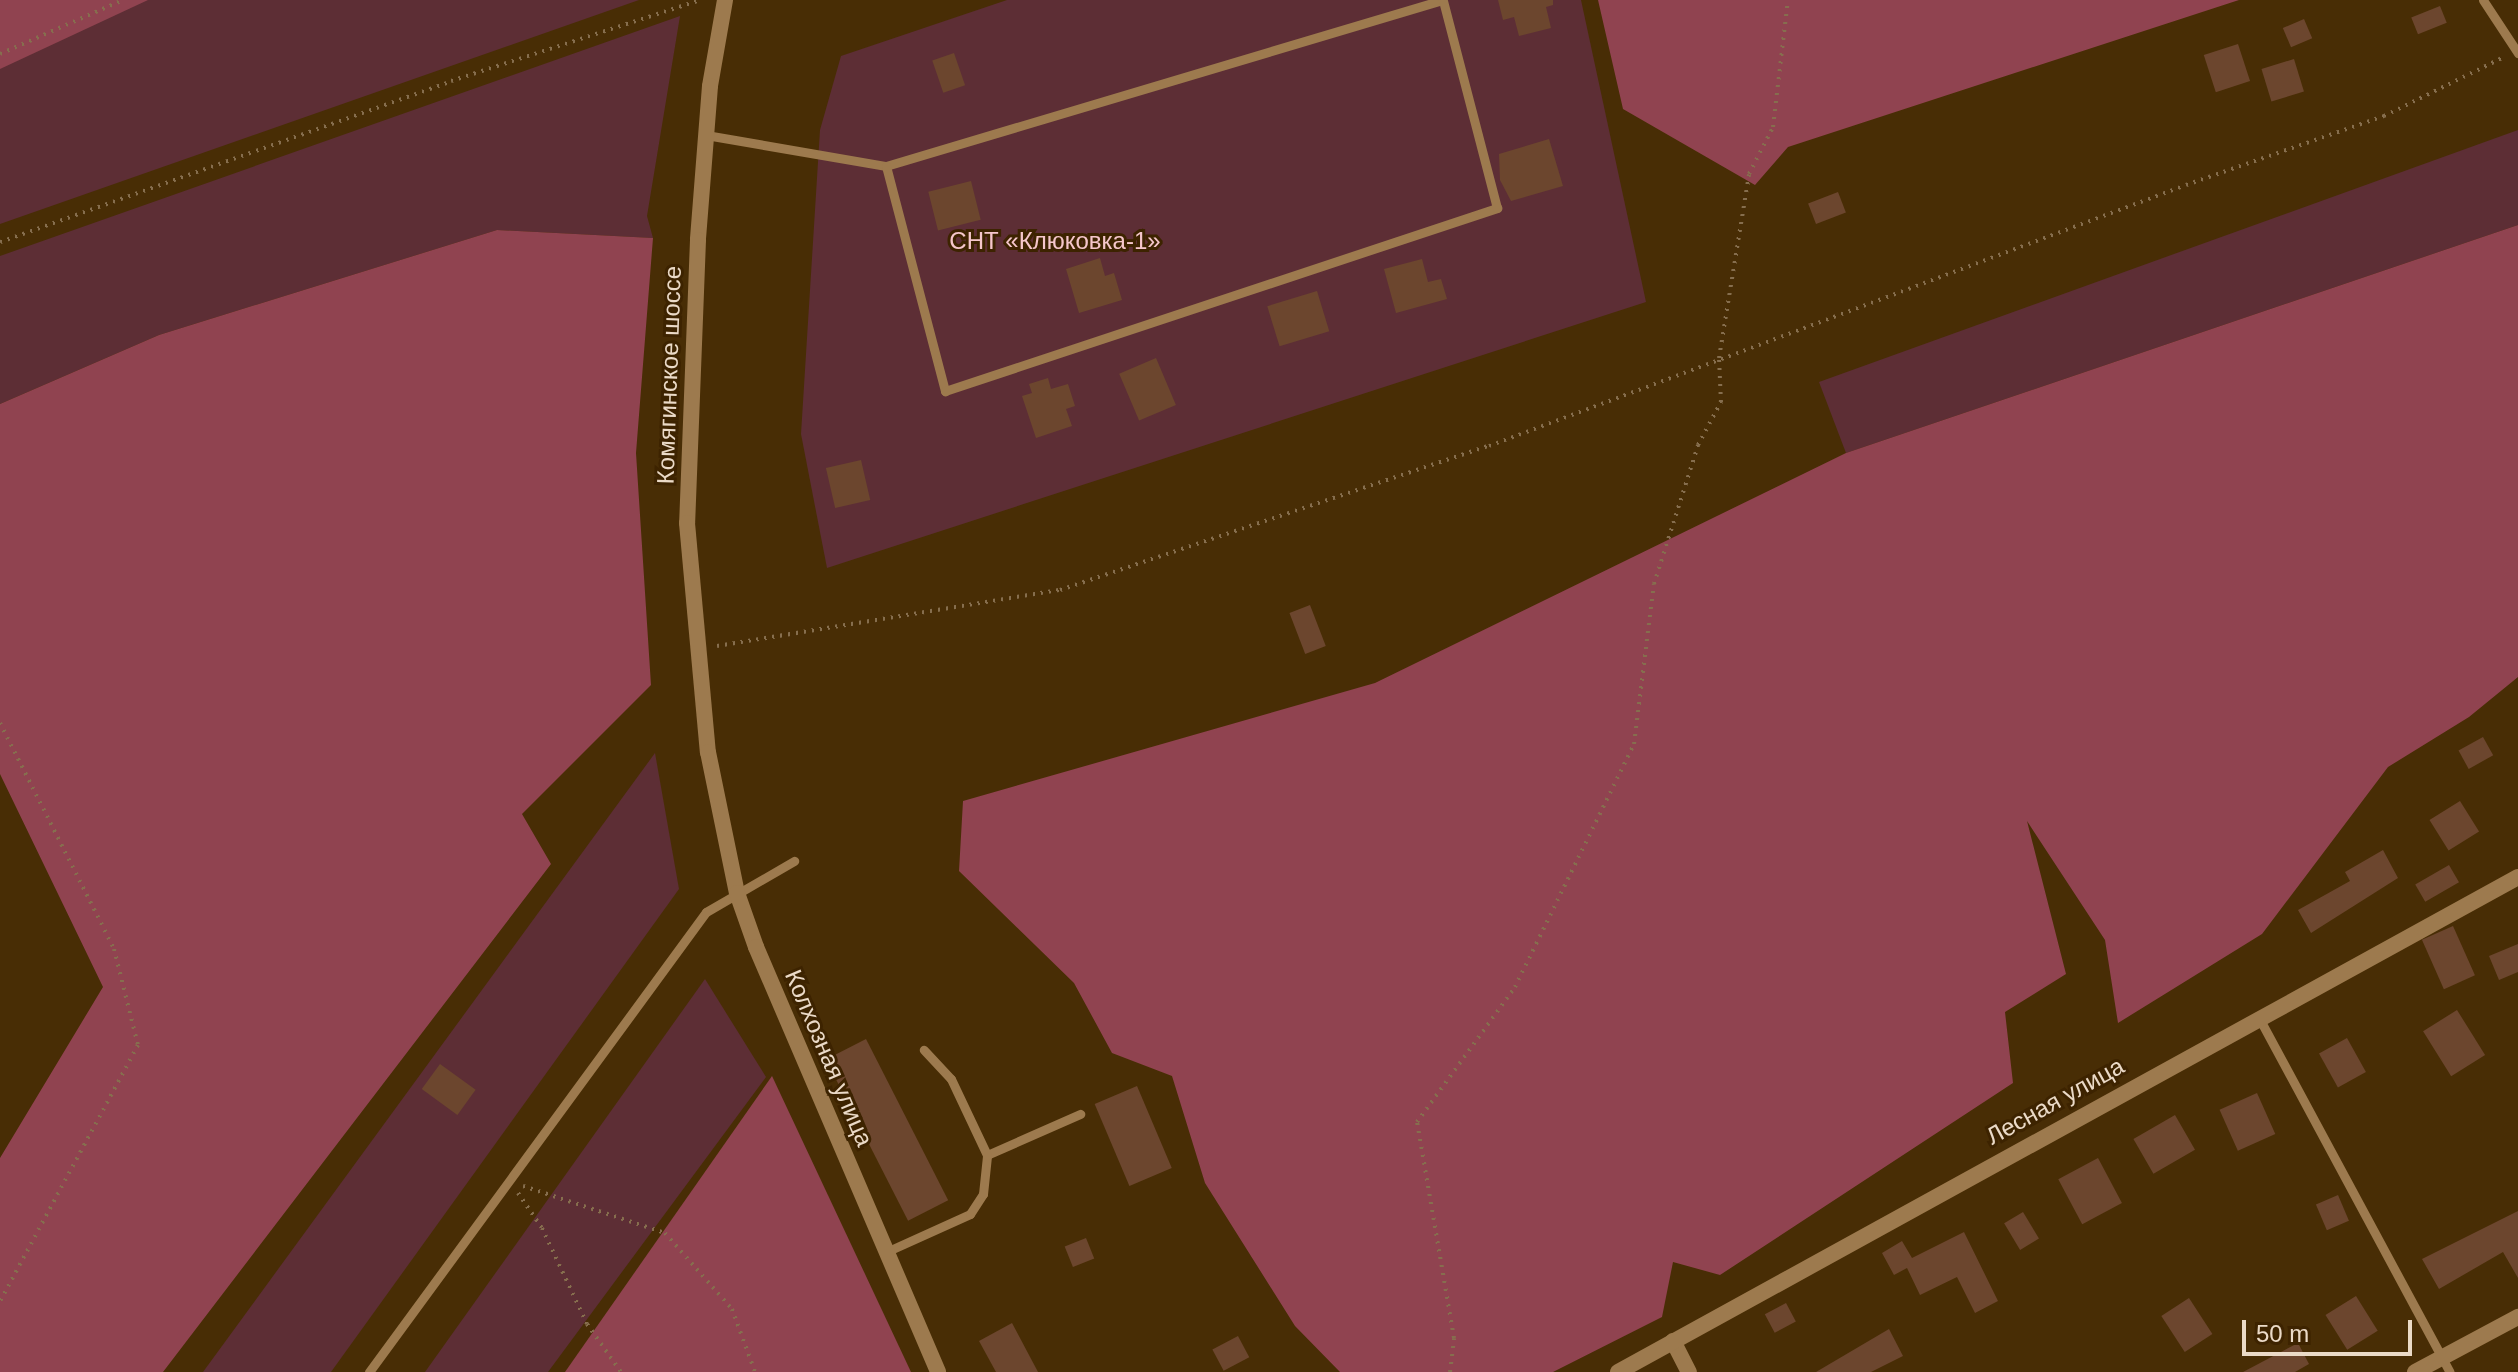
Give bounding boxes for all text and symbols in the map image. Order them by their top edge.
park label: СНТ «Клюковка-1» [949,227,1161,255]
street label: Комягинское шоссе [651,265,687,485]
street label: Колхозная улица [779,965,879,1151]
street label: Лесная улица [1981,1051,2129,1151]
scale bar [2246,1304,2416,1354]
text: 50 m [2256,1320,2309,1347]

